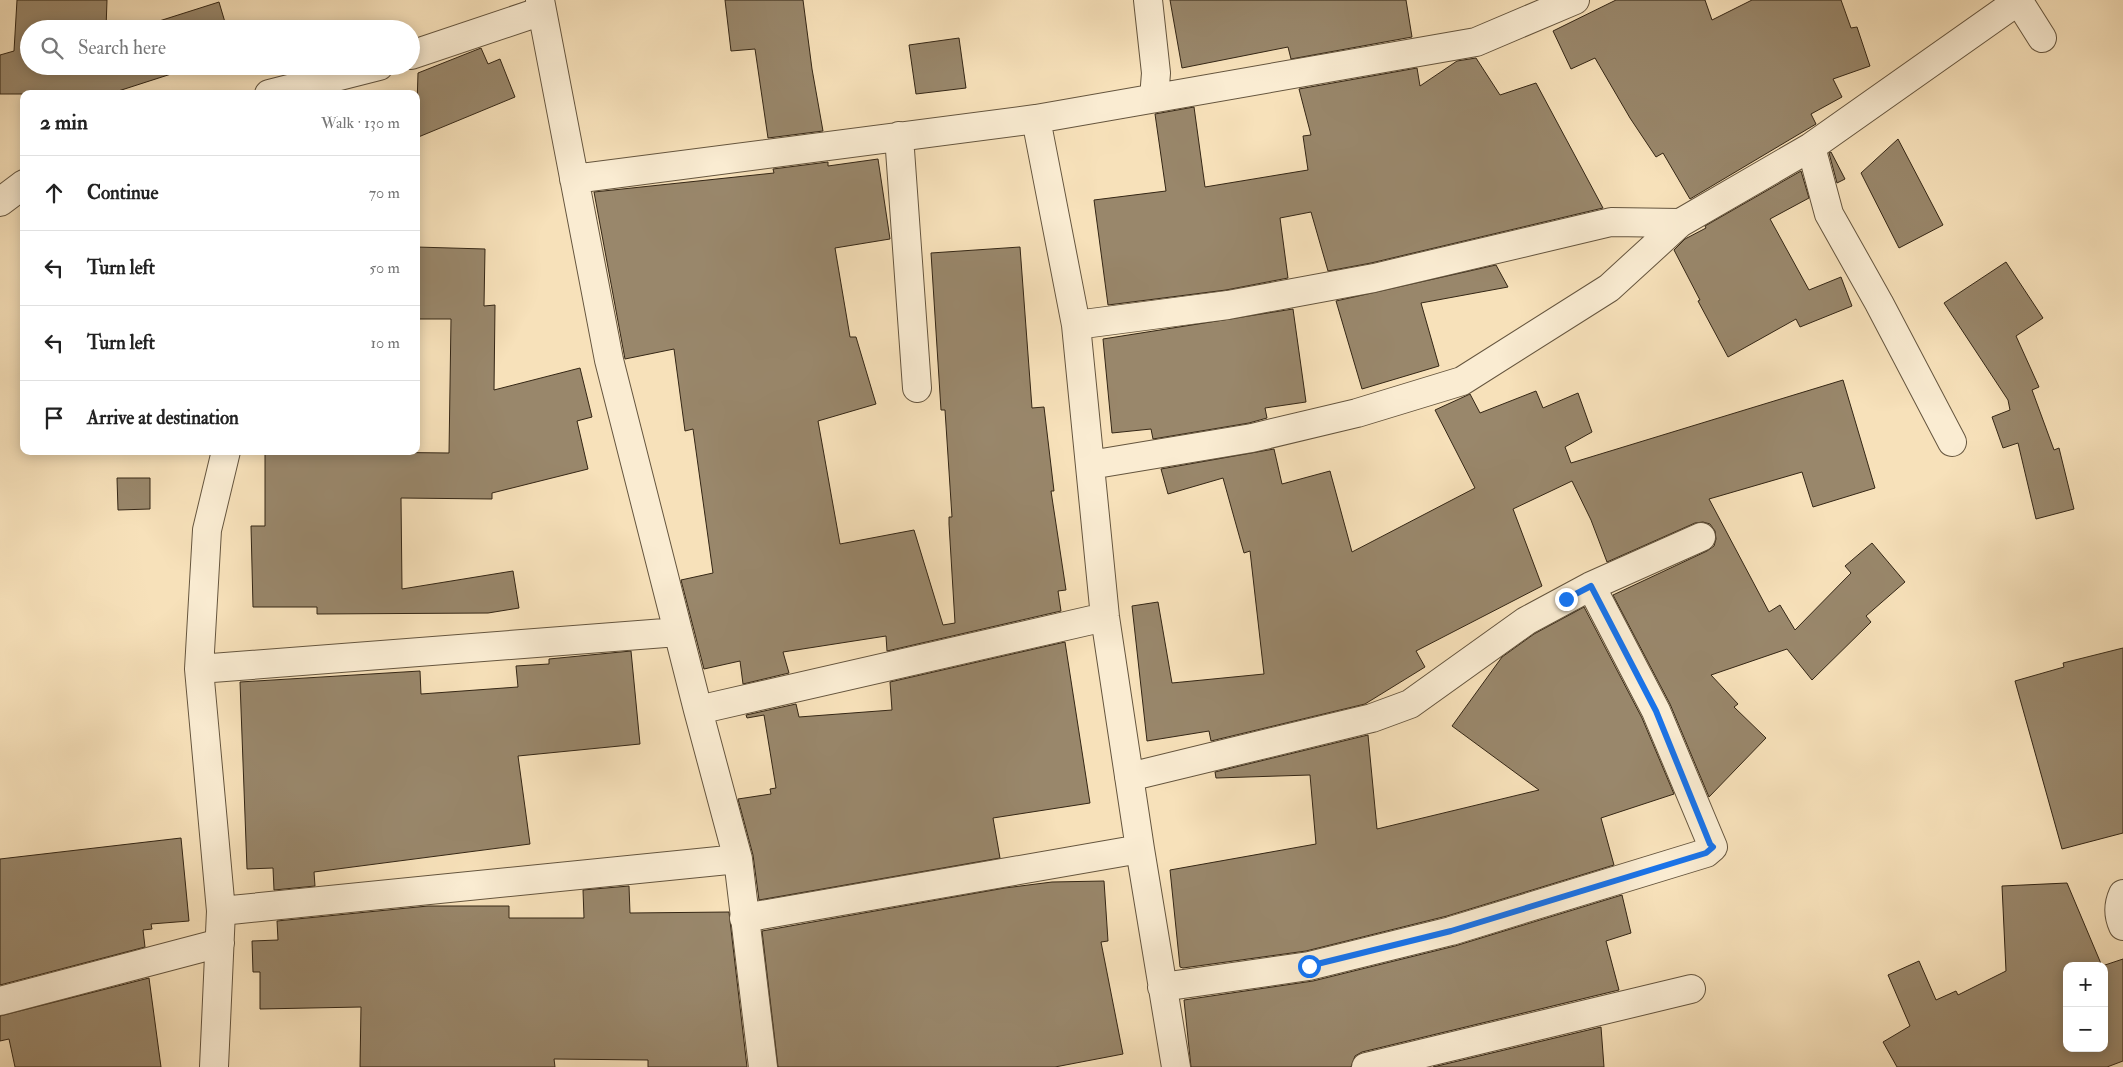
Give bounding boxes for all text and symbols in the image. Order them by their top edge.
search box [20,20,420,75]
icon: search [38,34,66,62]
text: Search here [78,36,166,60]
text: 2 min [40,109,88,136]
text: Walk · 130 m [321,113,400,133]
icon: ahead [40,179,68,207]
text: Continue [87,181,158,205]
text: 70 m [369,183,400,203]
icon: left [40,254,68,282]
text: Turn left [87,256,155,280]
text: 50 m [369,258,400,278]
icon: left [40,329,68,357]
text: Turn left [87,331,155,355]
text: 10 m [370,333,400,353]
icon: arrive [40,404,68,432]
text: Arrive at destination [87,406,239,430]
route end [1555,588,1578,611]
route start [1298,955,1321,978]
map controls [2063,962,2108,1052]
button: + [2063,962,2108,1007]
button: − [2063,1007,2108,1052]

